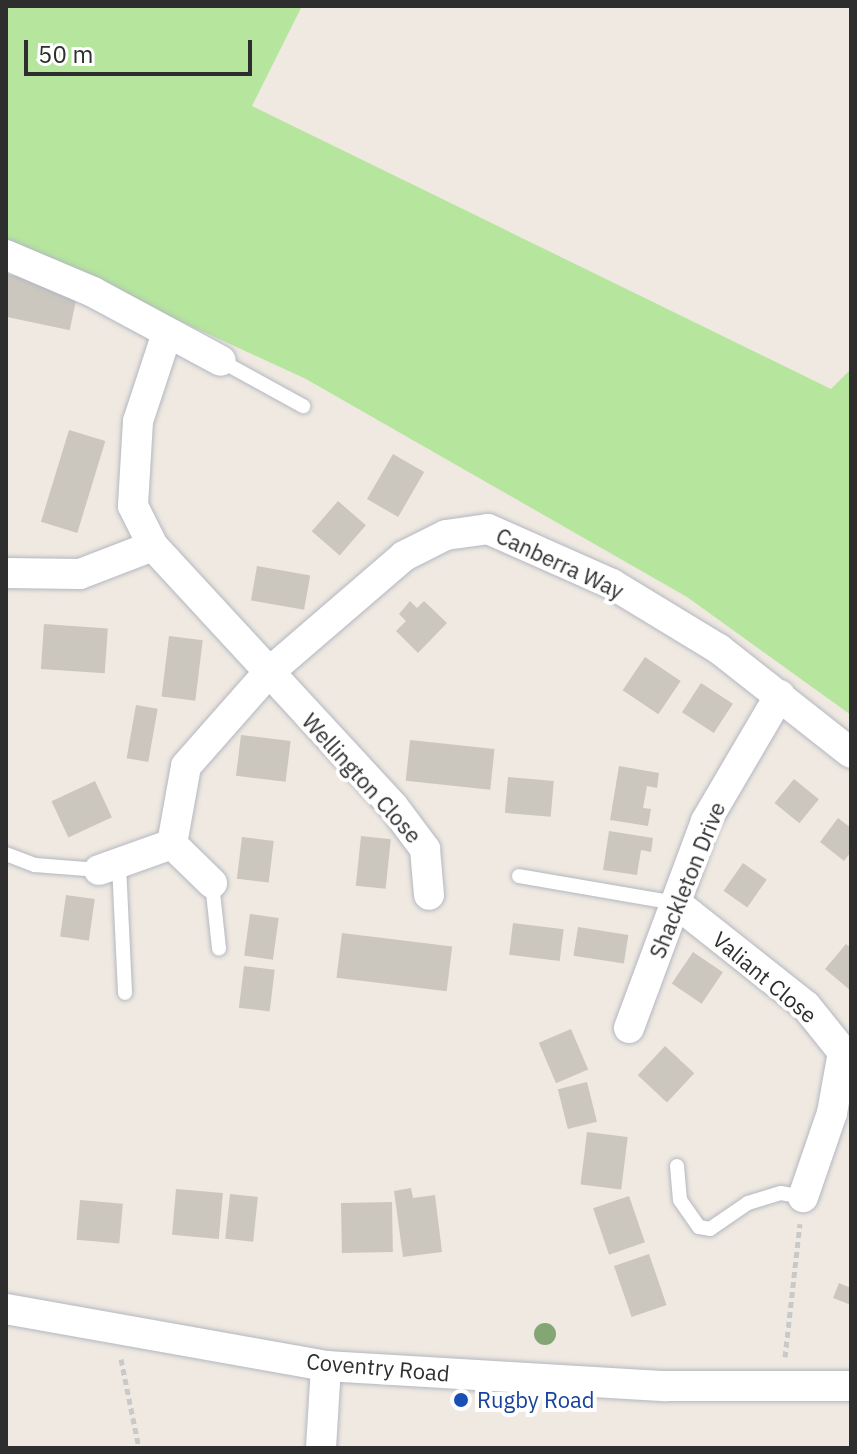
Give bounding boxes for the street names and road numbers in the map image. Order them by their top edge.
street label: Canberra Way [492,522,628,604]
street label: Wellington Close [297,708,427,848]
street label: Shackleton Drive [644,798,730,962]
street label: Valiant Close [708,926,822,1028]
street label: Coventry Road [305,1348,451,1386]

